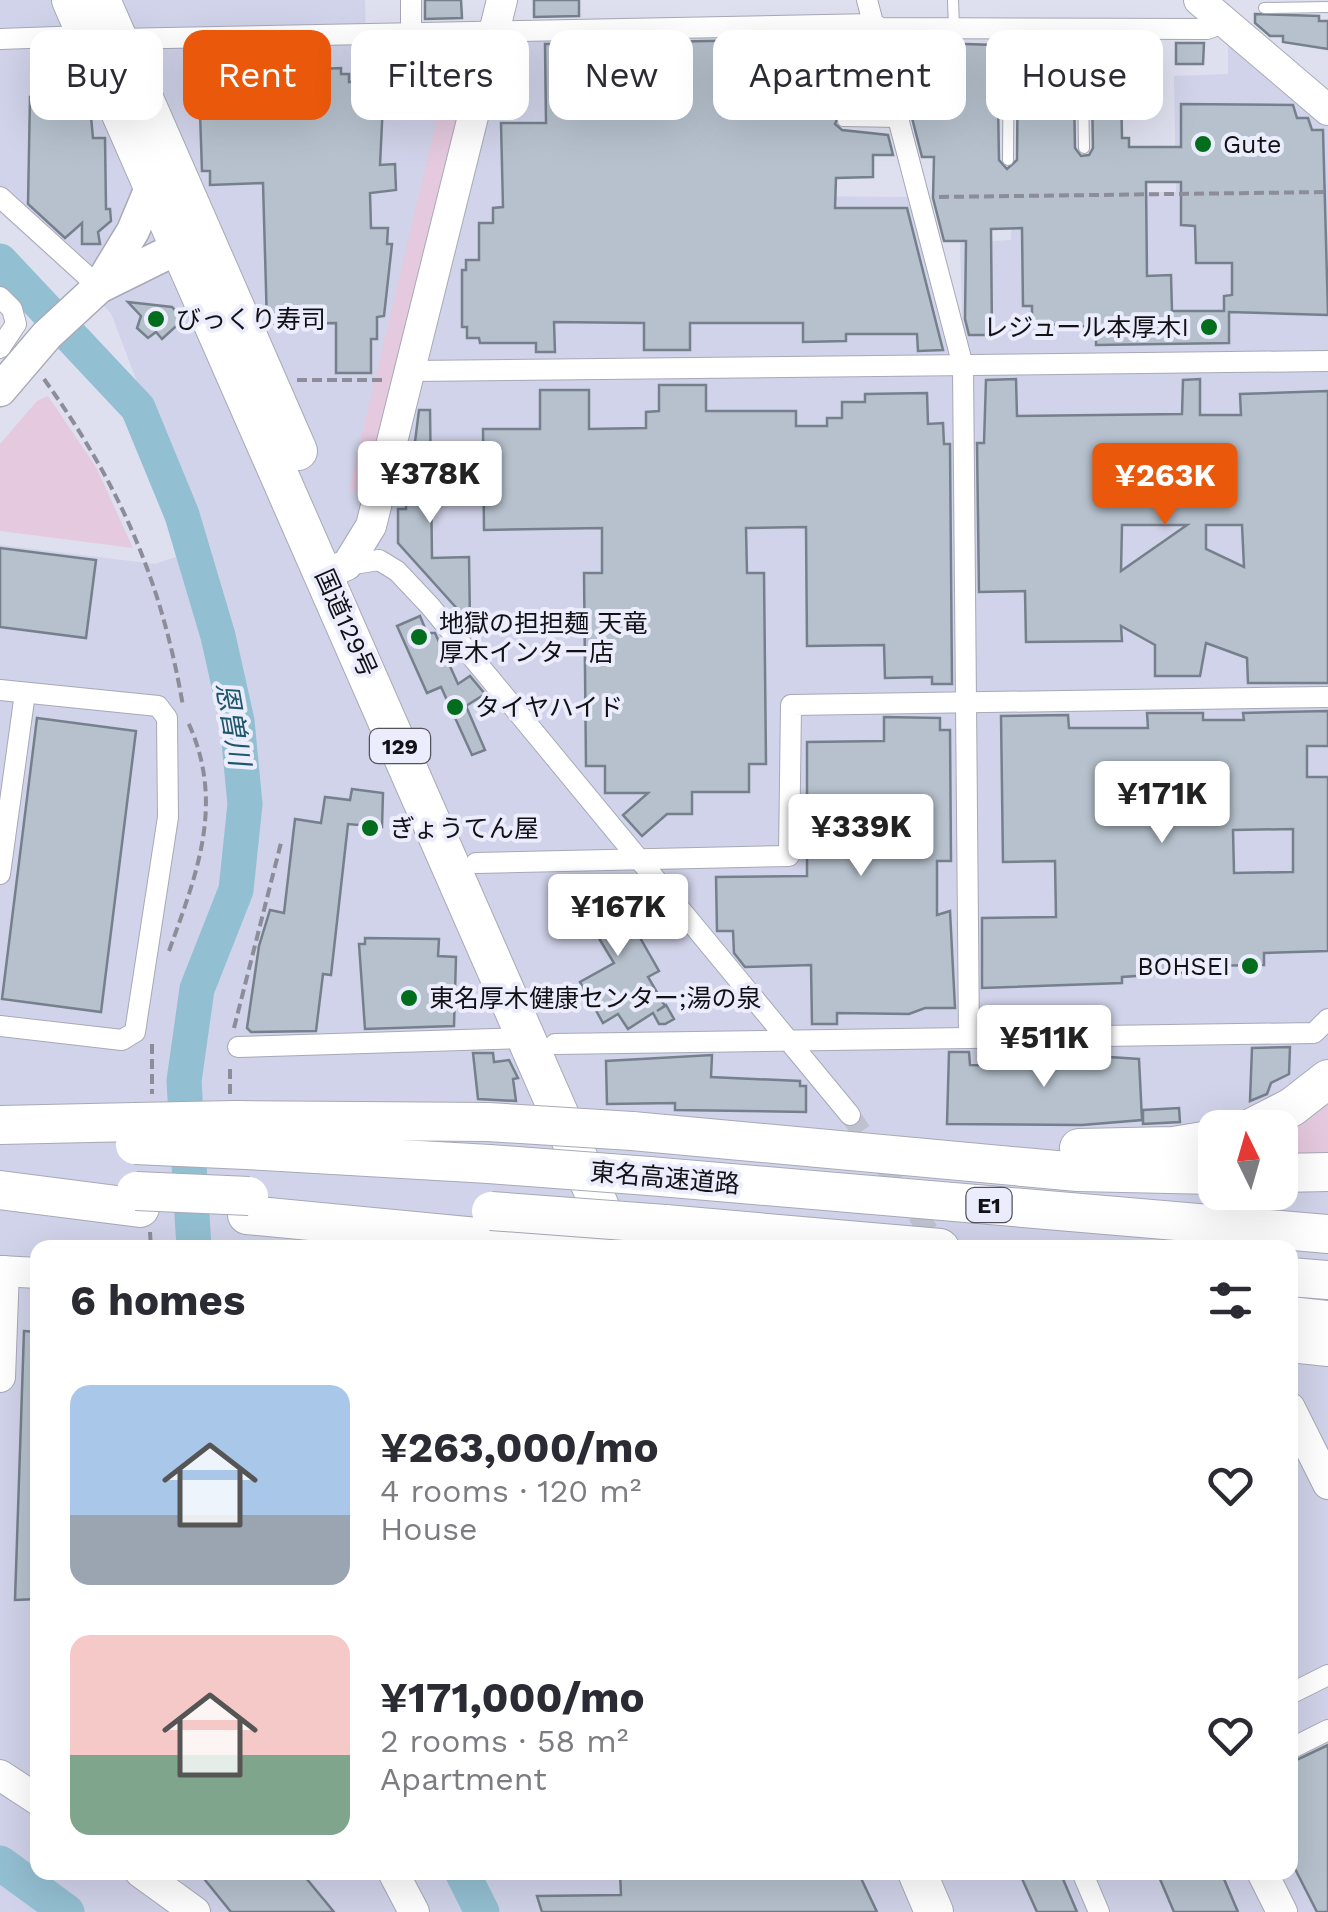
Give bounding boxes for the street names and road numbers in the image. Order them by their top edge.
street label: 国道129号 [309,565,383,681]
road number: 129 [370,729,430,763]
street label: 東名高速道路 [589,1157,741,1199]
road number: E1 [966,1188,1012,1222]

